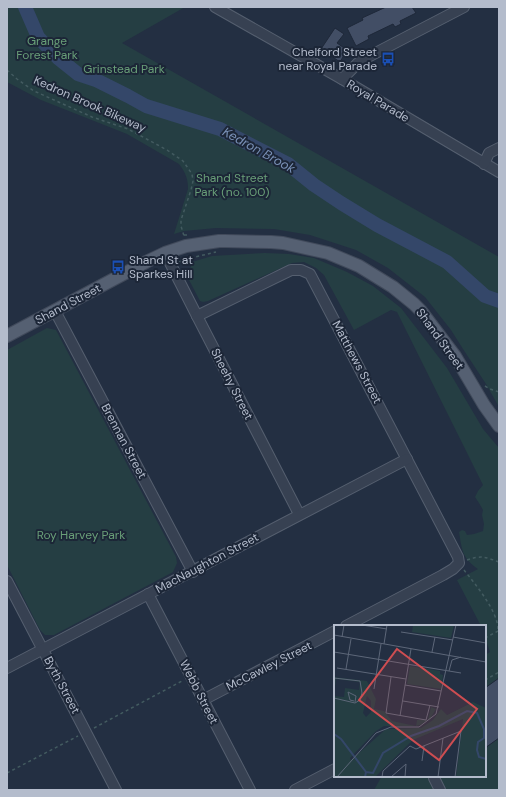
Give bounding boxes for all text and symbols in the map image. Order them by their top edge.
park label: Grange Forest Park [16,33,78,63]
place label: Chelford Street near Royal Parade [279,44,377,74]
bus stop icon: Chelford Street near Royal Parade [380,51,396,67]
park label: Grinstead Park [83,61,165,77]
street label: Kedron Brook Bikeway [31,72,149,136]
street label: Royal Parade [344,76,413,126]
water label: Kedron Brook [220,123,299,177]
park label: Shand Street Park (no. 100) [194,170,270,200]
place label: Shand St at Sparkes Hill [129,252,193,282]
bus stop icon: Shand St at Sparkes Hill [110,259,126,275]
street label: Shand Street [32,280,104,328]
street label: Shand Street [412,305,468,373]
street label: Matthews Street [328,318,386,407]
street label: Sheehy Street [207,346,257,423]
street label: Brennan Street [98,401,151,482]
park label: Roy Harvey Park [37,527,125,543]
street label: MacNaughton Street [153,529,262,597]
inset map [334,625,486,777]
street label: McCawley Street [223,637,315,695]
street label: Byth Street [40,654,84,717]
street label: Webb Street [176,657,222,727]

